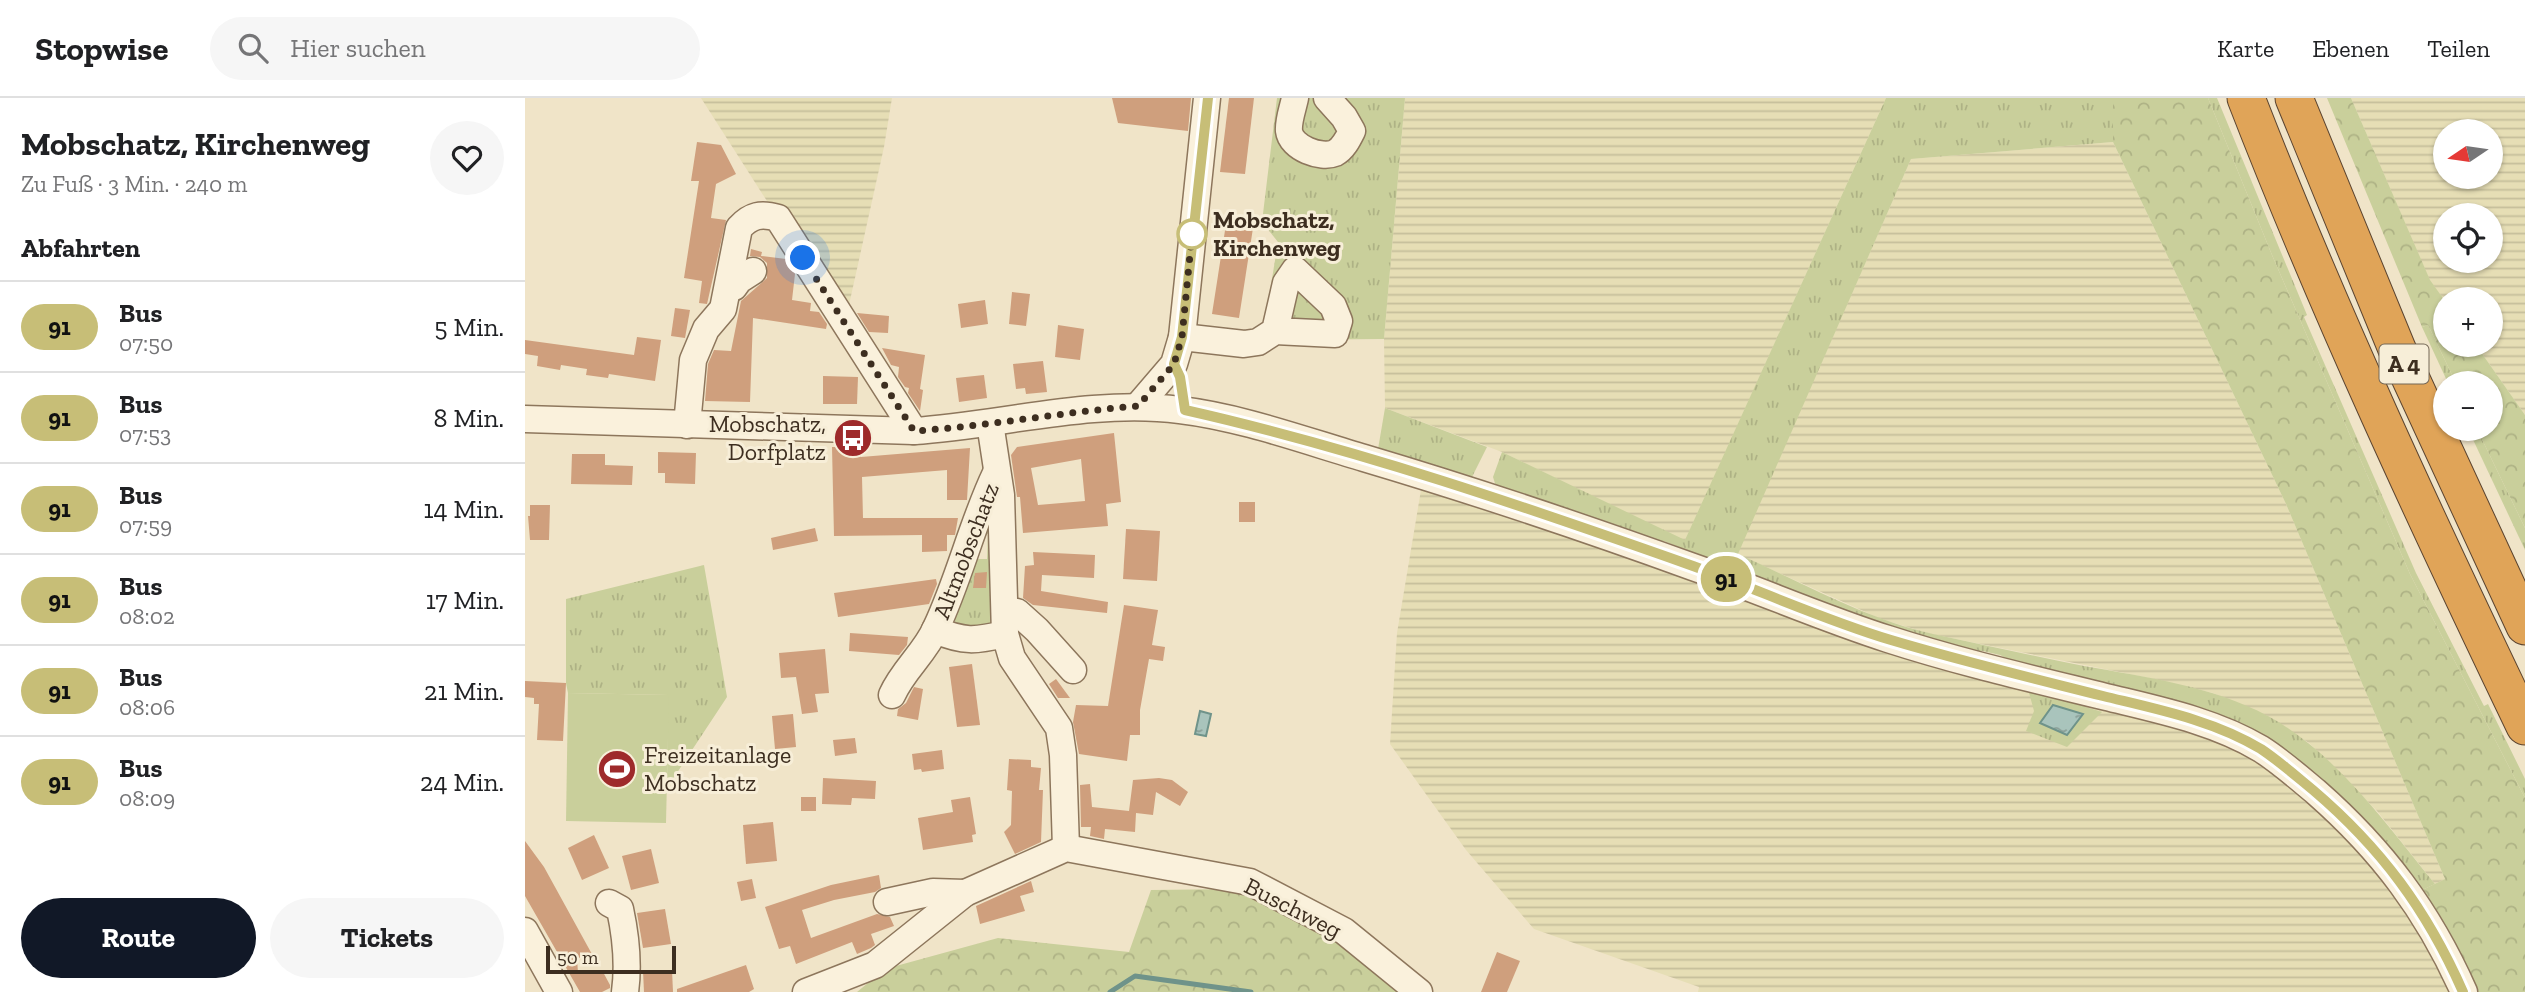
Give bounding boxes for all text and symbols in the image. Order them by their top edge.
search box [210,17,700,80]
text: Stopwise [35,29,168,68]
icon: search [234,29,272,67]
text: Hier suchen [290,32,426,64]
text: Karte [2217,34,2274,63]
text: Ebenen [2312,34,2389,63]
text: Teilen [2427,34,2490,63]
north arrow [2433,119,2503,189]
map controls [2433,119,2503,441]
button: heart [430,121,504,195]
text: Mobschatz, Kirchenweg [21,124,370,163]
text: Zu Fuß · 3 Min. · 240 m [21,170,247,198]
button: locate [2433,203,2503,273]
place label: Mobschatz, Kirchenweg [1213,205,1341,262]
marker: Mobschatz, Kirchenweg [1177,219,1207,249]
text: Abfahrten [21,232,140,264]
your location [785,240,820,275]
button: + [2433,287,2503,357]
text: Bus [119,297,162,329]
text: 5 Min. [434,311,504,343]
text: 91 [48,312,71,341]
text: 07:50 [119,329,173,357]
road number: A 4 [2379,344,2429,384]
button: − [2433,371,2503,441]
text: Bus [119,388,162,420]
text: 8 Min. [434,402,504,434]
text: 91 [48,403,71,432]
place label: Mobschatz, Dorfplatz [709,409,826,466]
bus stop icon: Mobschatz, Dorfplatz [832,417,874,459]
text: 07:53 [119,420,171,448]
text: Bus [119,479,162,511]
street label: Altmobschatz [926,479,1005,623]
text: 14 Min. [423,493,504,525]
text: 91 [48,494,71,523]
text: 07:59 [119,511,172,539]
line badge: 91 [1695,556,1757,602]
text: 91 [1715,564,1737,593]
text: Bus [119,570,162,602]
text: 17 Min. [426,584,504,616]
text: 91 [48,585,71,614]
text: 08:02 [119,602,175,630]
text: Bus [119,661,162,693]
text: 21 Min. [424,675,504,707]
text: 91 [48,676,71,705]
text: 08:06 [119,693,175,721]
place label: Freizeitanlage Mobschatz [644,740,791,797]
sports icon: Freizeitanlage Mobschatz [596,748,638,790]
text: Bus [119,752,162,784]
text: 24 Min. [420,766,504,798]
text: 91 [48,767,71,796]
text: 08:09 [119,784,175,812]
street label: Buschweg [1240,871,1347,944]
button: Route [21,898,256,978]
button: Tickets [270,898,504,978]
scale bar [546,943,675,975]
text: 50 m [557,946,598,969]

